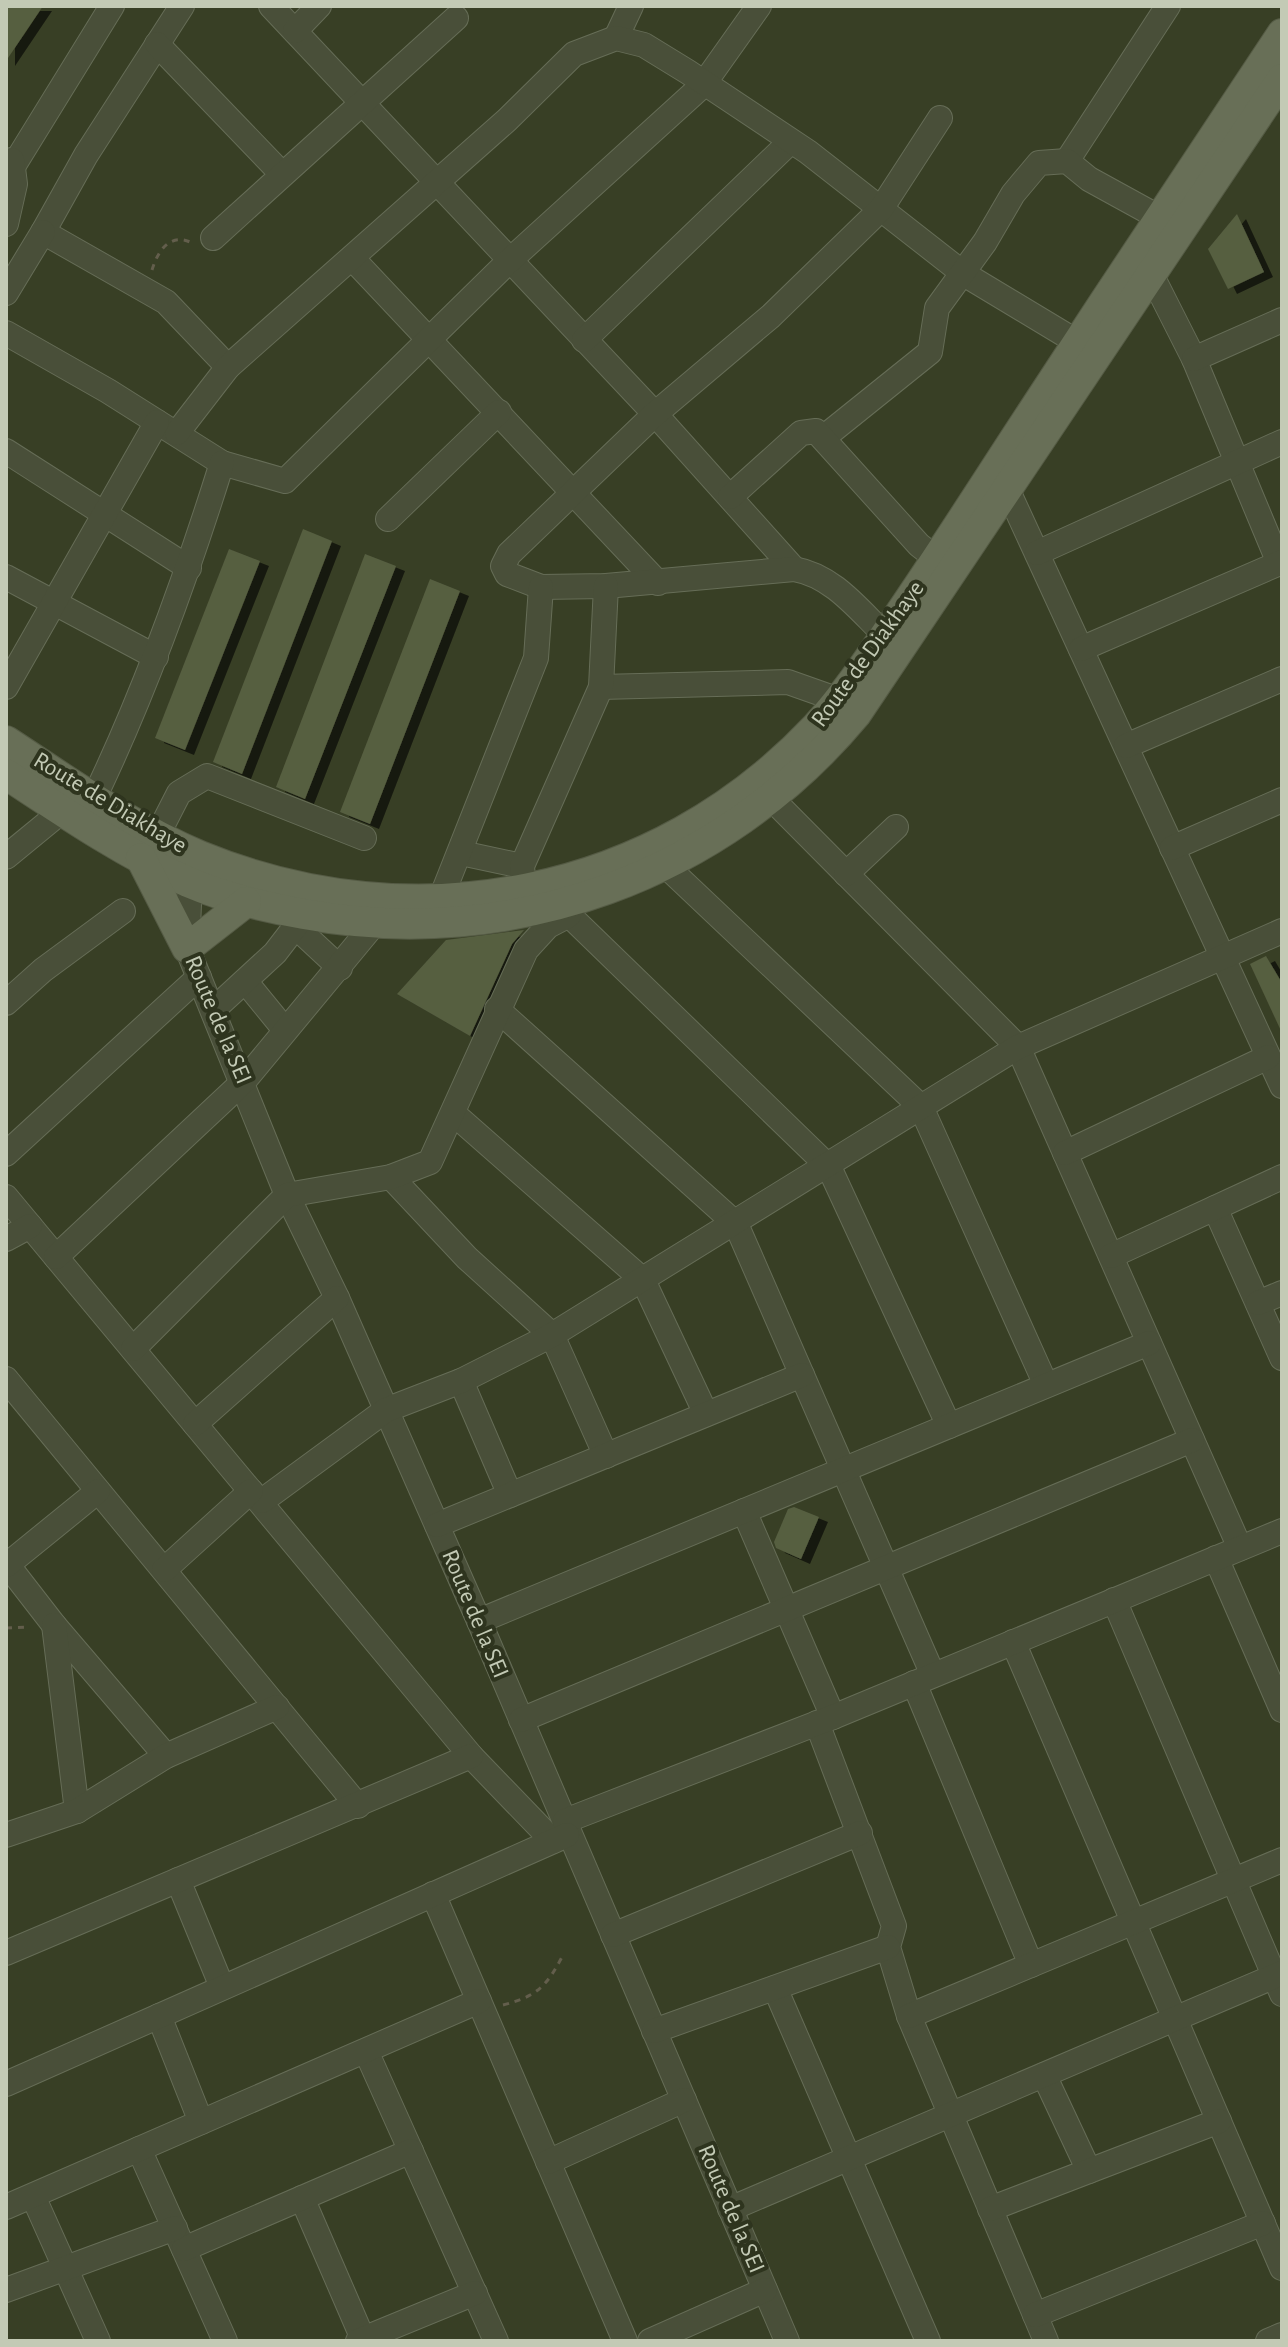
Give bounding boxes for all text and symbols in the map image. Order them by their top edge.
street label: Route de Diakhaye [807,577,929,731]
street label: Route de Diakhaye [29,748,191,858]
street label: Route de la SEI [180,952,256,1088]
street label: Route de la SEI [437,1546,513,1682]
street label: Route de la SEI [693,2141,769,2277]

